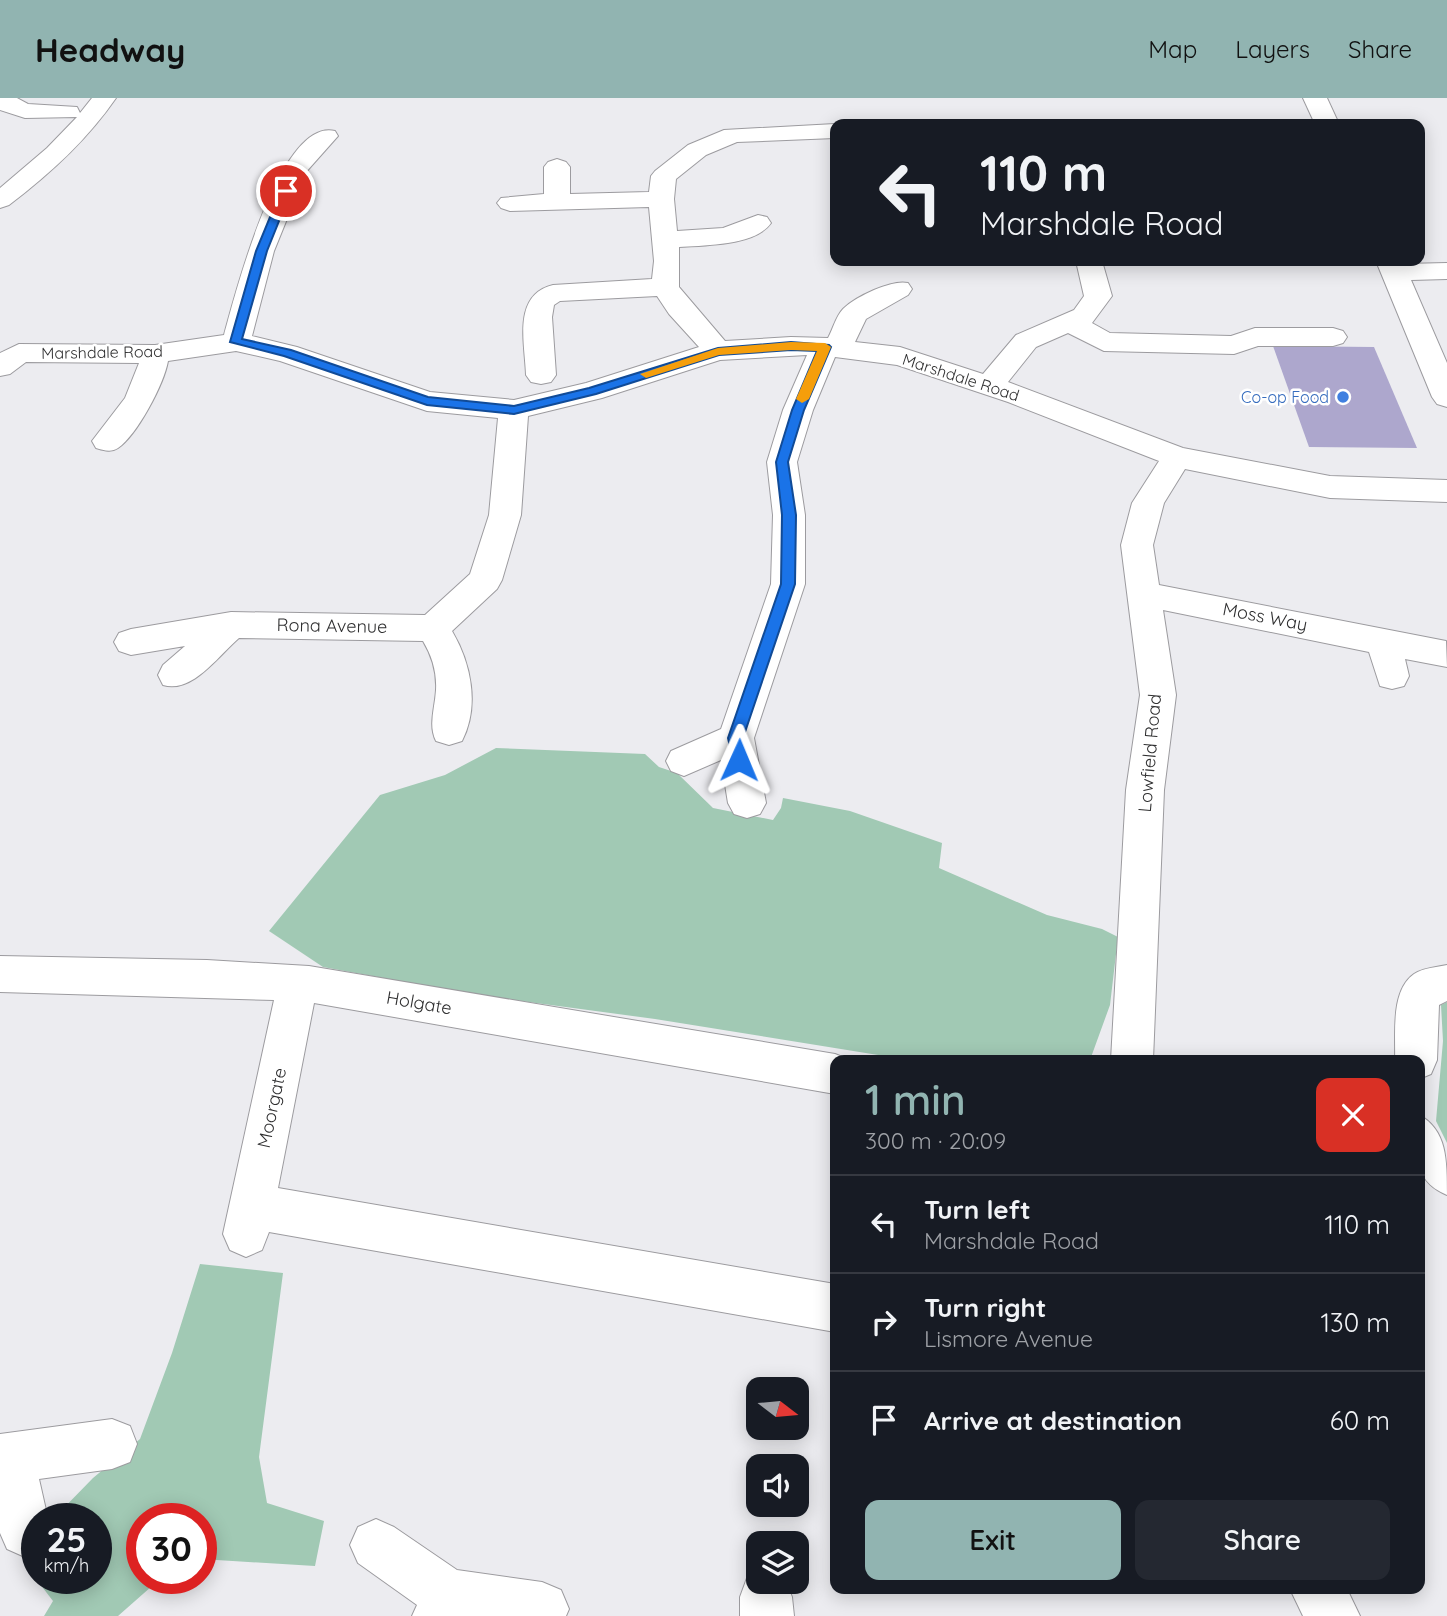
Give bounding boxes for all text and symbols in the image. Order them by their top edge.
text: Headway [35,29,185,70]
text: Map [1148,34,1197,64]
text: Layers [1235,34,1310,64]
text: Share [1348,34,1412,64]
text: 110 m [980,142,1107,203]
icon: left [865,147,956,238]
pin [256,161,316,221]
icon: arrive [267,172,305,210]
text: Marshdale Road [980,203,1223,243]
street label: Marshdale Road [41,341,163,363]
street label: Marshdale Road [900,349,1022,405]
place label: Co-op Food [1241,387,1329,407]
marker: Co-op Food [1335,389,1351,405]
street label: Moss Way [1221,597,1309,636]
street label: Rona Avenue [276,613,388,638]
street label: Lowfield Road [1133,693,1166,813]
position arrow [702,723,776,797]
street label: Holgate [385,985,454,1020]
street label: Moorgate [252,1066,291,1150]
text: 1 min [865,1073,966,1126]
button: close [1316,1078,1390,1152]
text: 300 m · 20:09 [865,1126,1006,1155]
text: Turn left [924,1193,1031,1226]
icon: left [865,1205,903,1243]
text: 110 m [1324,1208,1390,1241]
text: Marshdale Road [924,1226,1099,1255]
text: Turn right [924,1291,1046,1324]
icon: right [865,1303,903,1341]
text: 130 m [1320,1306,1390,1339]
text: Lismore Avenue [924,1324,1093,1353]
north arrow [746,1377,808,1440]
map controls [746,1377,809,1594]
icon: arrive [865,1401,903,1439]
text: Arrive at destination [924,1404,1182,1437]
text: 60 m [1330,1404,1390,1437]
button: sound [746,1454,809,1517]
button: Exit [865,1500,1121,1580]
button: Share [1135,1500,1390,1580]
speed limit sign: 30 [126,1503,217,1594]
text: 25 [46,1517,87,1561]
button: layers [746,1531,809,1594]
text: km/h [44,1554,89,1577]

